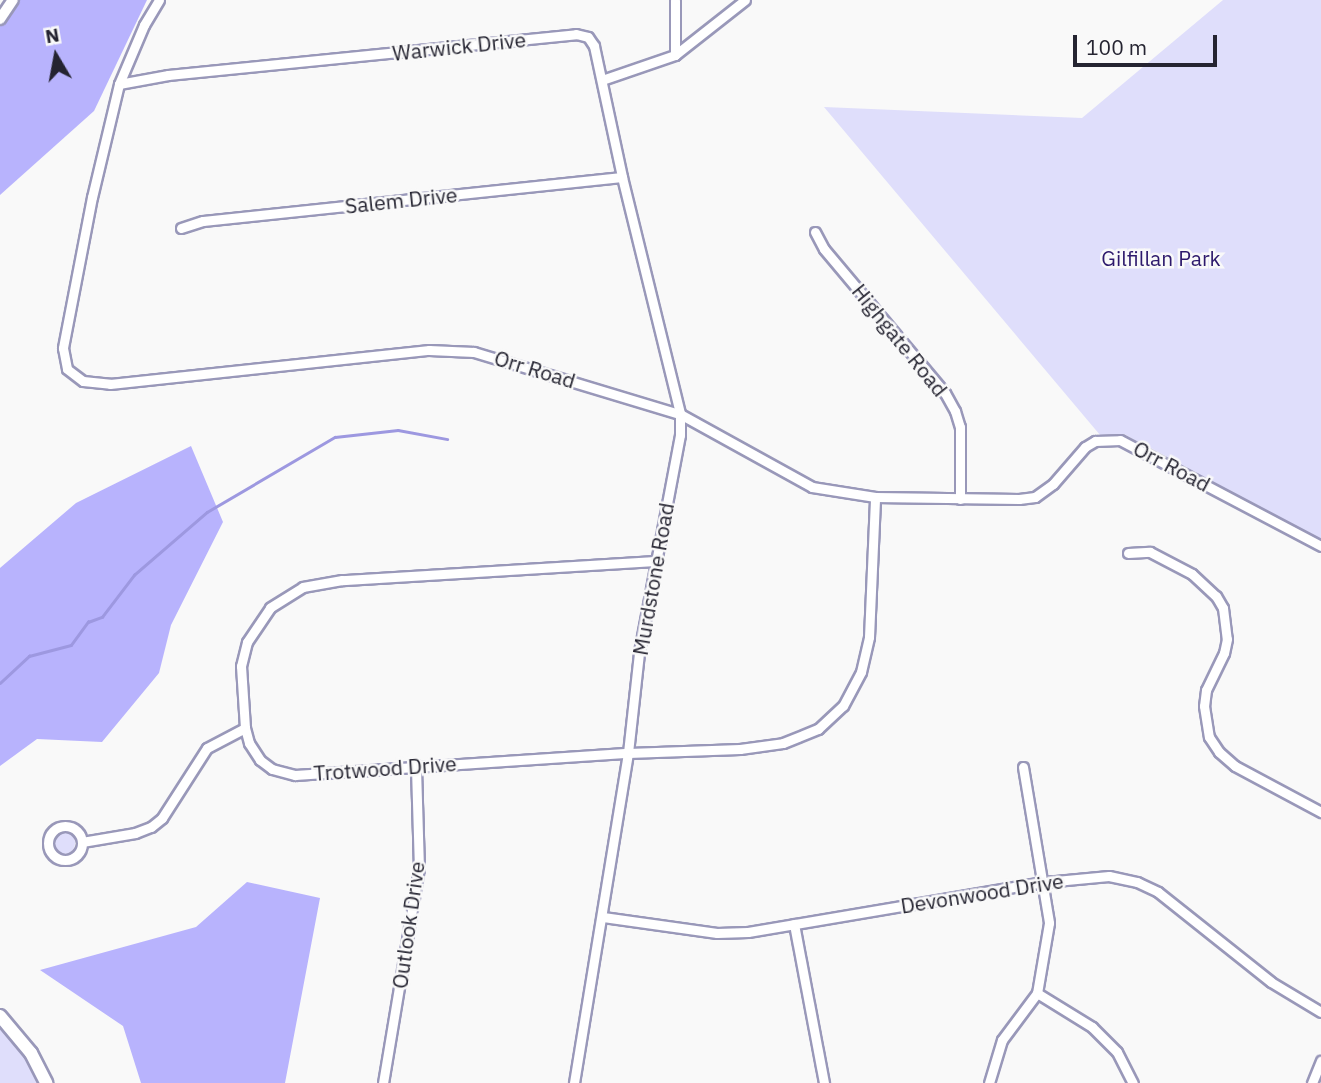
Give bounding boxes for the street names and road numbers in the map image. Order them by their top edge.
street label: Warwick Drive [391,26,527,66]
street label: Salem Drive [344,182,458,218]
street label: Highgate Road [847,279,953,401]
street label: Orr Road [491,345,579,393]
street label: Orr Road [1129,435,1215,497]
street label: Murdstone Road [627,501,679,657]
street label: Trotwood Drive [313,750,457,786]
street label: Outlook Drive [387,860,429,990]
street label: Devonwood Drive [899,868,1065,918]

